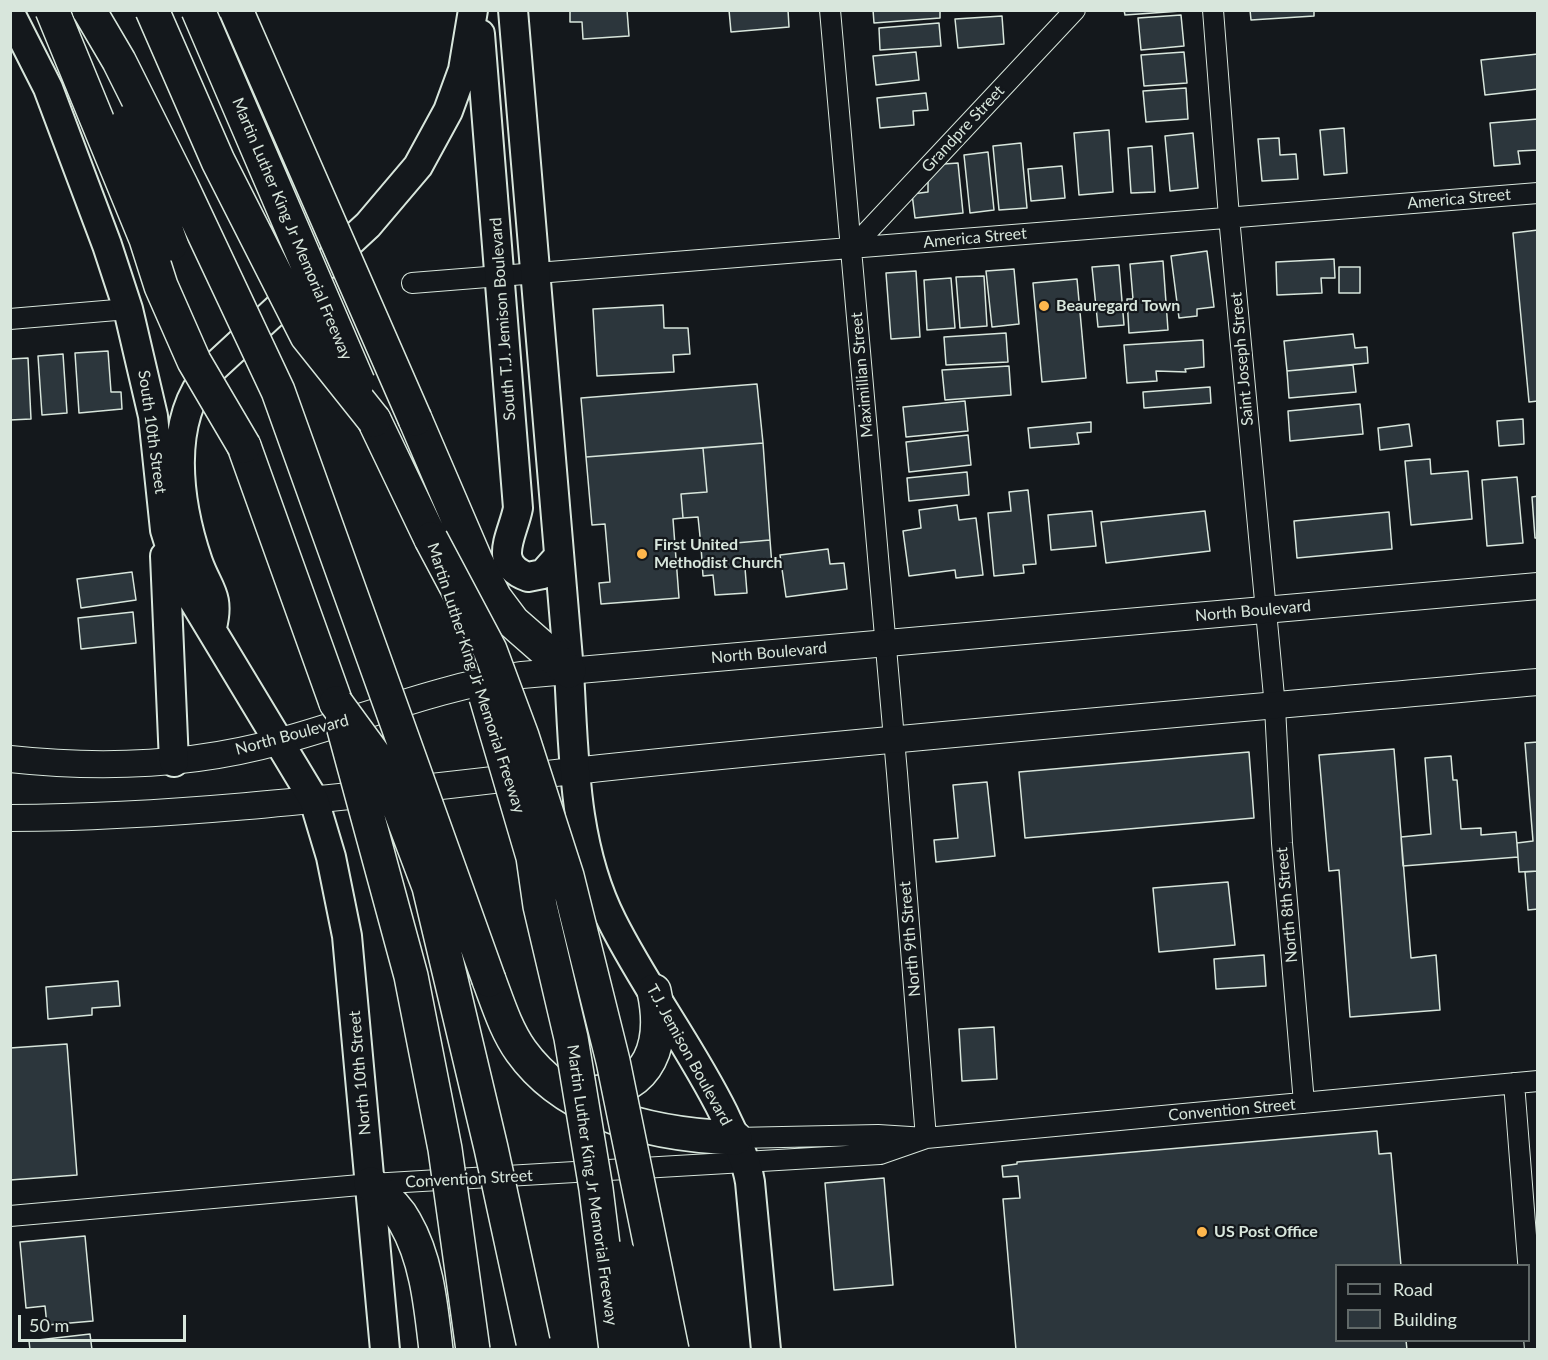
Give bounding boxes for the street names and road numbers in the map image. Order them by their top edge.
street label: Grandpre Street [918,81,1008,177]
street label: Martin Luther King Jr Memorial Freeway [228,95,356,363]
street label: America Street [1406,185,1512,213]
street label: South T.J. Jemison Boulevard [486,217,520,421]
street label: America Street [922,224,1028,252]
street label: Saint Joseph Street [1227,291,1257,427]
street label: Maximillian Street [847,311,877,439]
street label: South 10th Street [134,369,170,495]
street label: Martin Luther King Jr Memorial Freeway [423,540,529,816]
street label: North Boulevard [1194,596,1312,626]
street label: North Boulevard [710,638,828,668]
street label: North Boulevard [233,711,351,759]
street label: North 8th Street [1272,846,1302,964]
street label: North 9th Street [895,880,925,998]
street label: T.J. Jemison Boulevard [642,981,736,1129]
street label: North 10th Street [345,1010,375,1136]
street label: Martin Luther King Jr Memorial Freeway [563,1043,621,1327]
street label: Convention Street [1168,1095,1296,1125]
street label: Convention Street [405,1166,533,1192]

